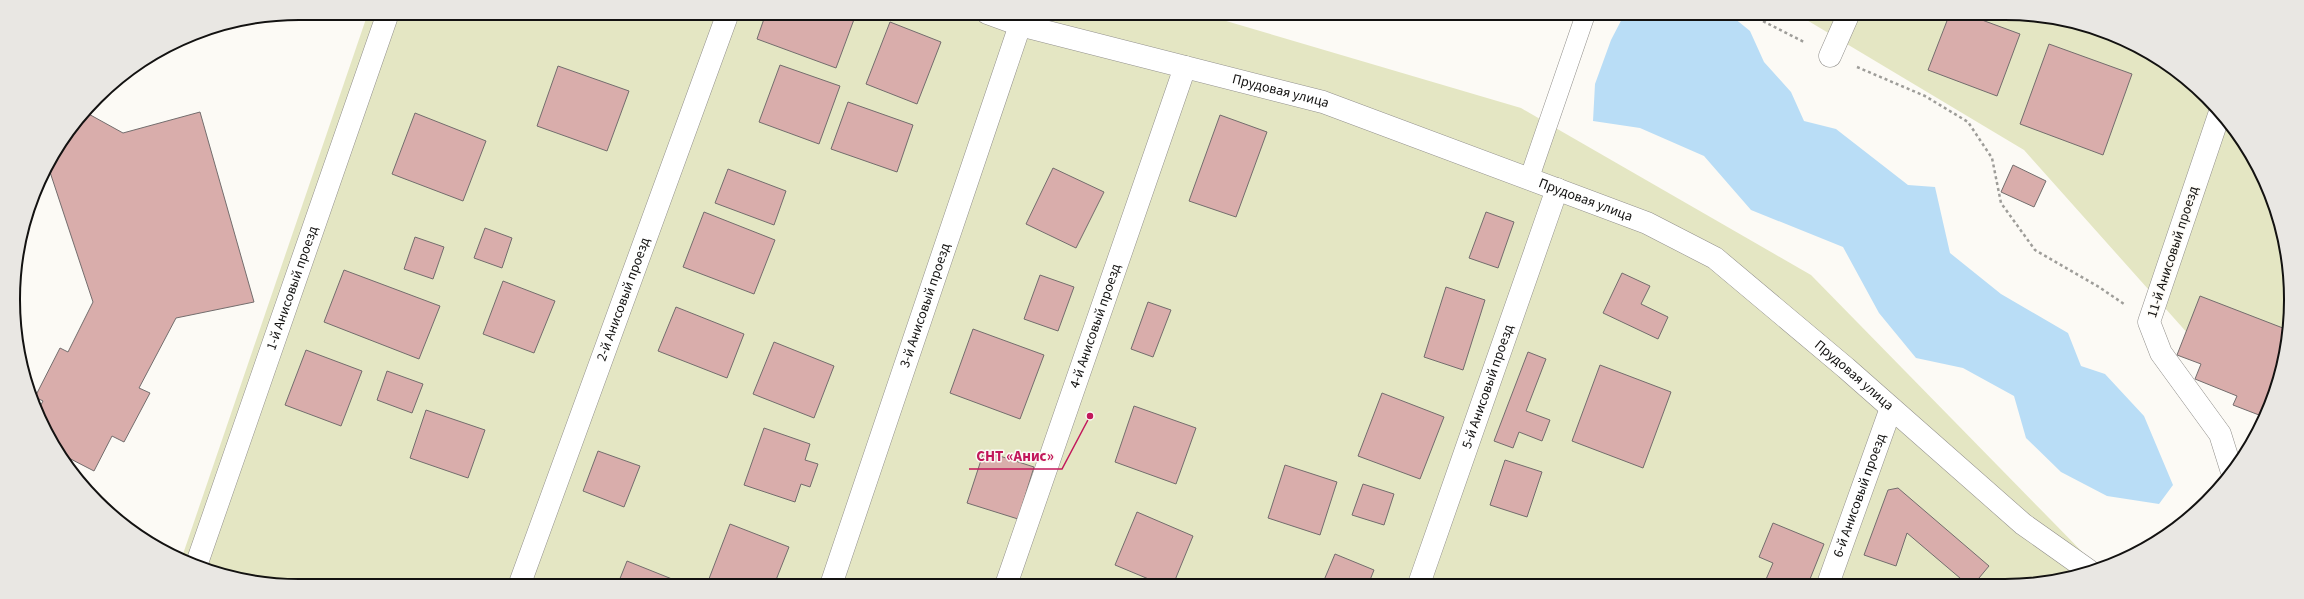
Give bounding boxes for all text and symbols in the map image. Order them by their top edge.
street label: Прудовая улица [1230,69,1332,113]
street label: Прудовая улица [1536,173,1636,227]
street label: 11-й Анисовый проезд [2142,183,2204,320]
street label: 1-й Анисовый проезд [262,223,323,353]
street label: 2-й Анисовый проезд [592,234,655,364]
street label: 3-й Анисовый проезд [895,240,956,370]
street label: 4-й Анисовый проезд [1065,261,1126,391]
street label: 5-й Анисовый проезд [1457,321,1519,452]
street label: Прудовая улица [1810,335,1898,415]
street label: 6-й Анисовый проезд [1828,430,1891,560]
callout: СНТ «Анис» [969,442,1062,469]
text: СНТ «Анис» [976,446,1054,467]

